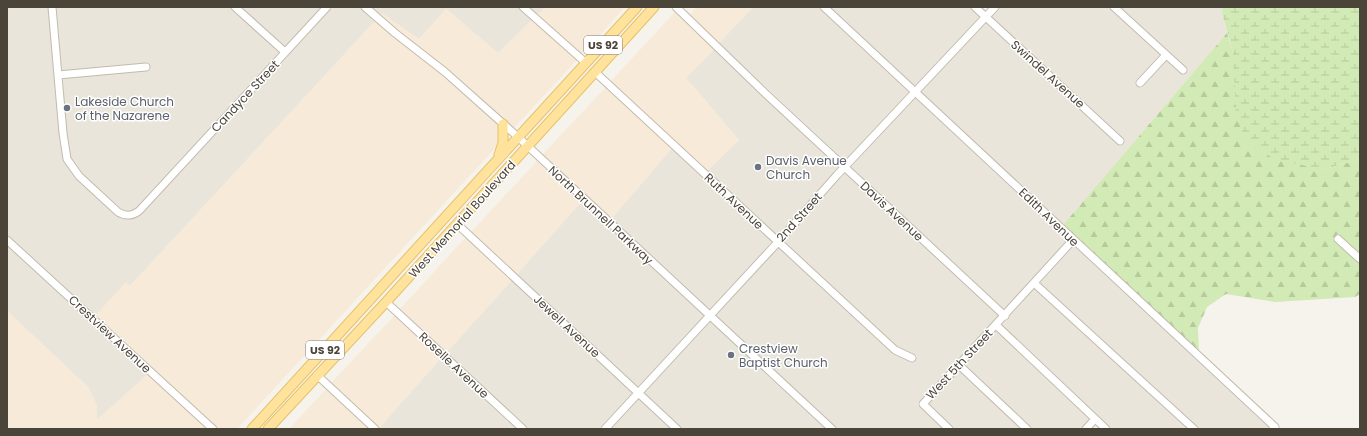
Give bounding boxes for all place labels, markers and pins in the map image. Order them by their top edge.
place label: Lakeside Church of the Nazarene [75,93,174,124]
marker: Lakeside Church of the Nazarene [62,103,72,113]
place label: Davis Avenue Church [766,152,847,183]
marker: Davis Avenue Church [753,162,763,172]
place label: Crestview Baptist Church [739,340,828,371]
marker: Crestview Baptist Church [726,350,736,360]

